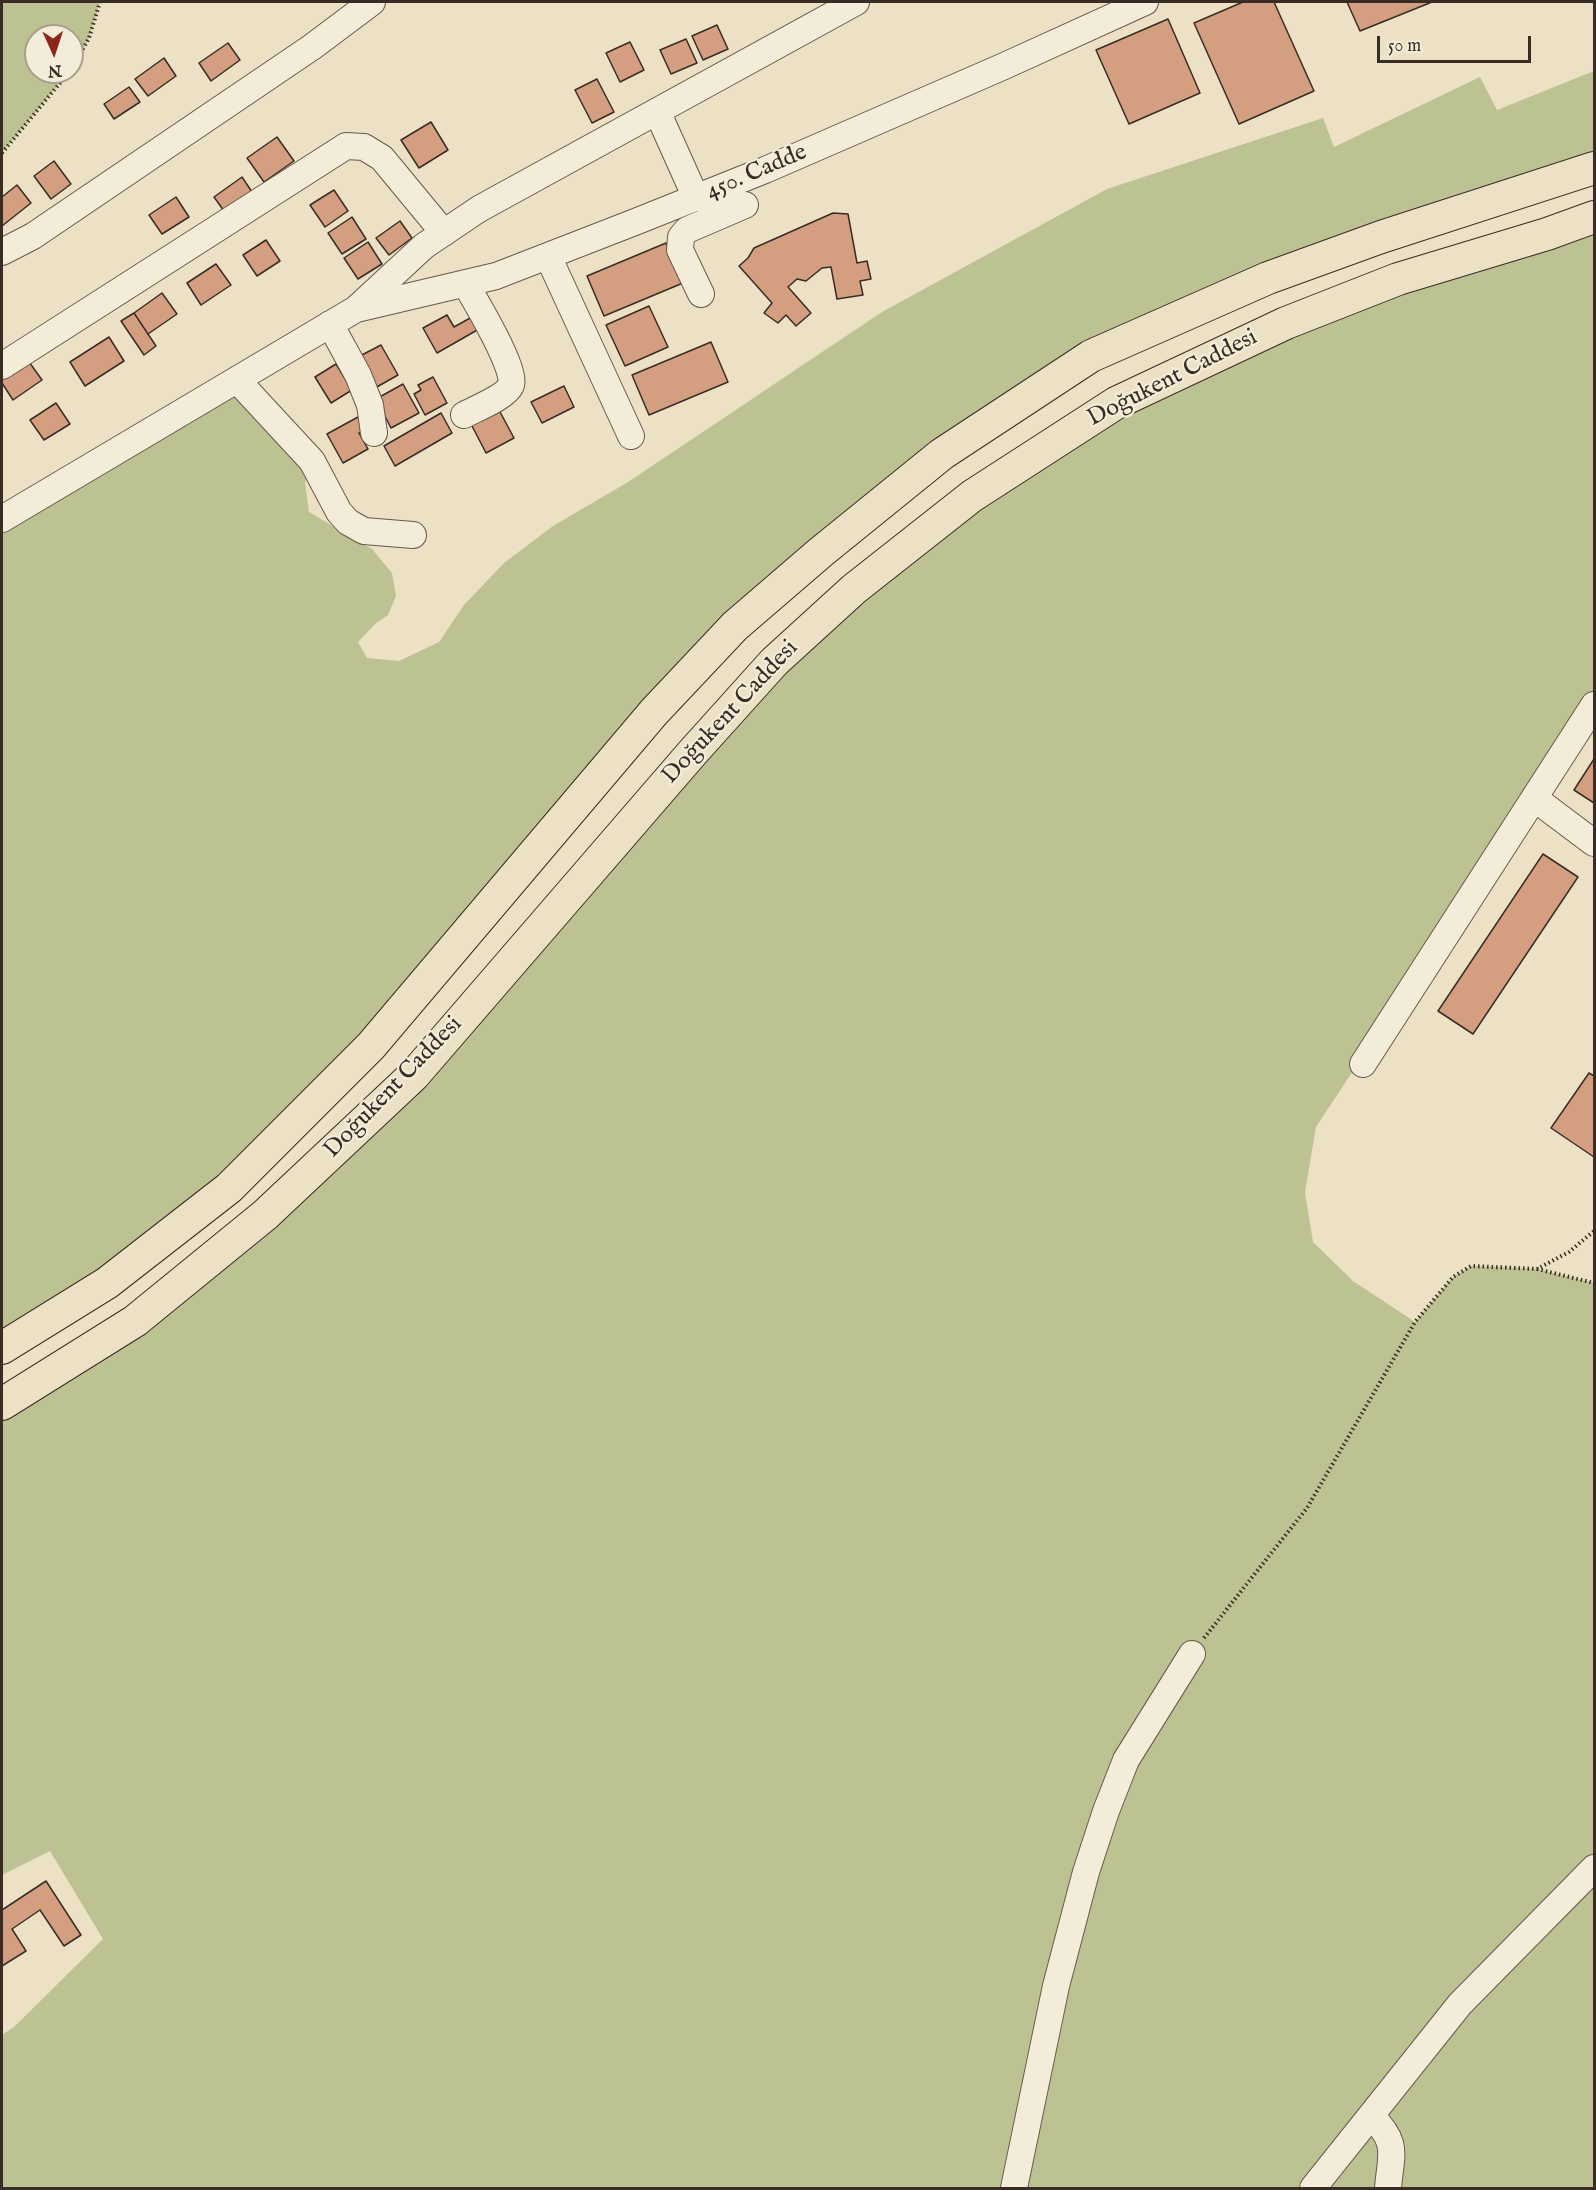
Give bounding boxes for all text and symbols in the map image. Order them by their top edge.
north arrow [24,24,84,84]
scale bar [1380,24,1534,62]
text: 50 m [1388,35,1421,58]
text: N [47,60,62,80]
street label: 450. Cadde [702,139,812,207]
street label: Doğukent Caddesi [1083,324,1263,434]
street label: Doğukent Caddesi [657,635,805,791]
street label: Doğukent Caddesi [319,1011,469,1165]

